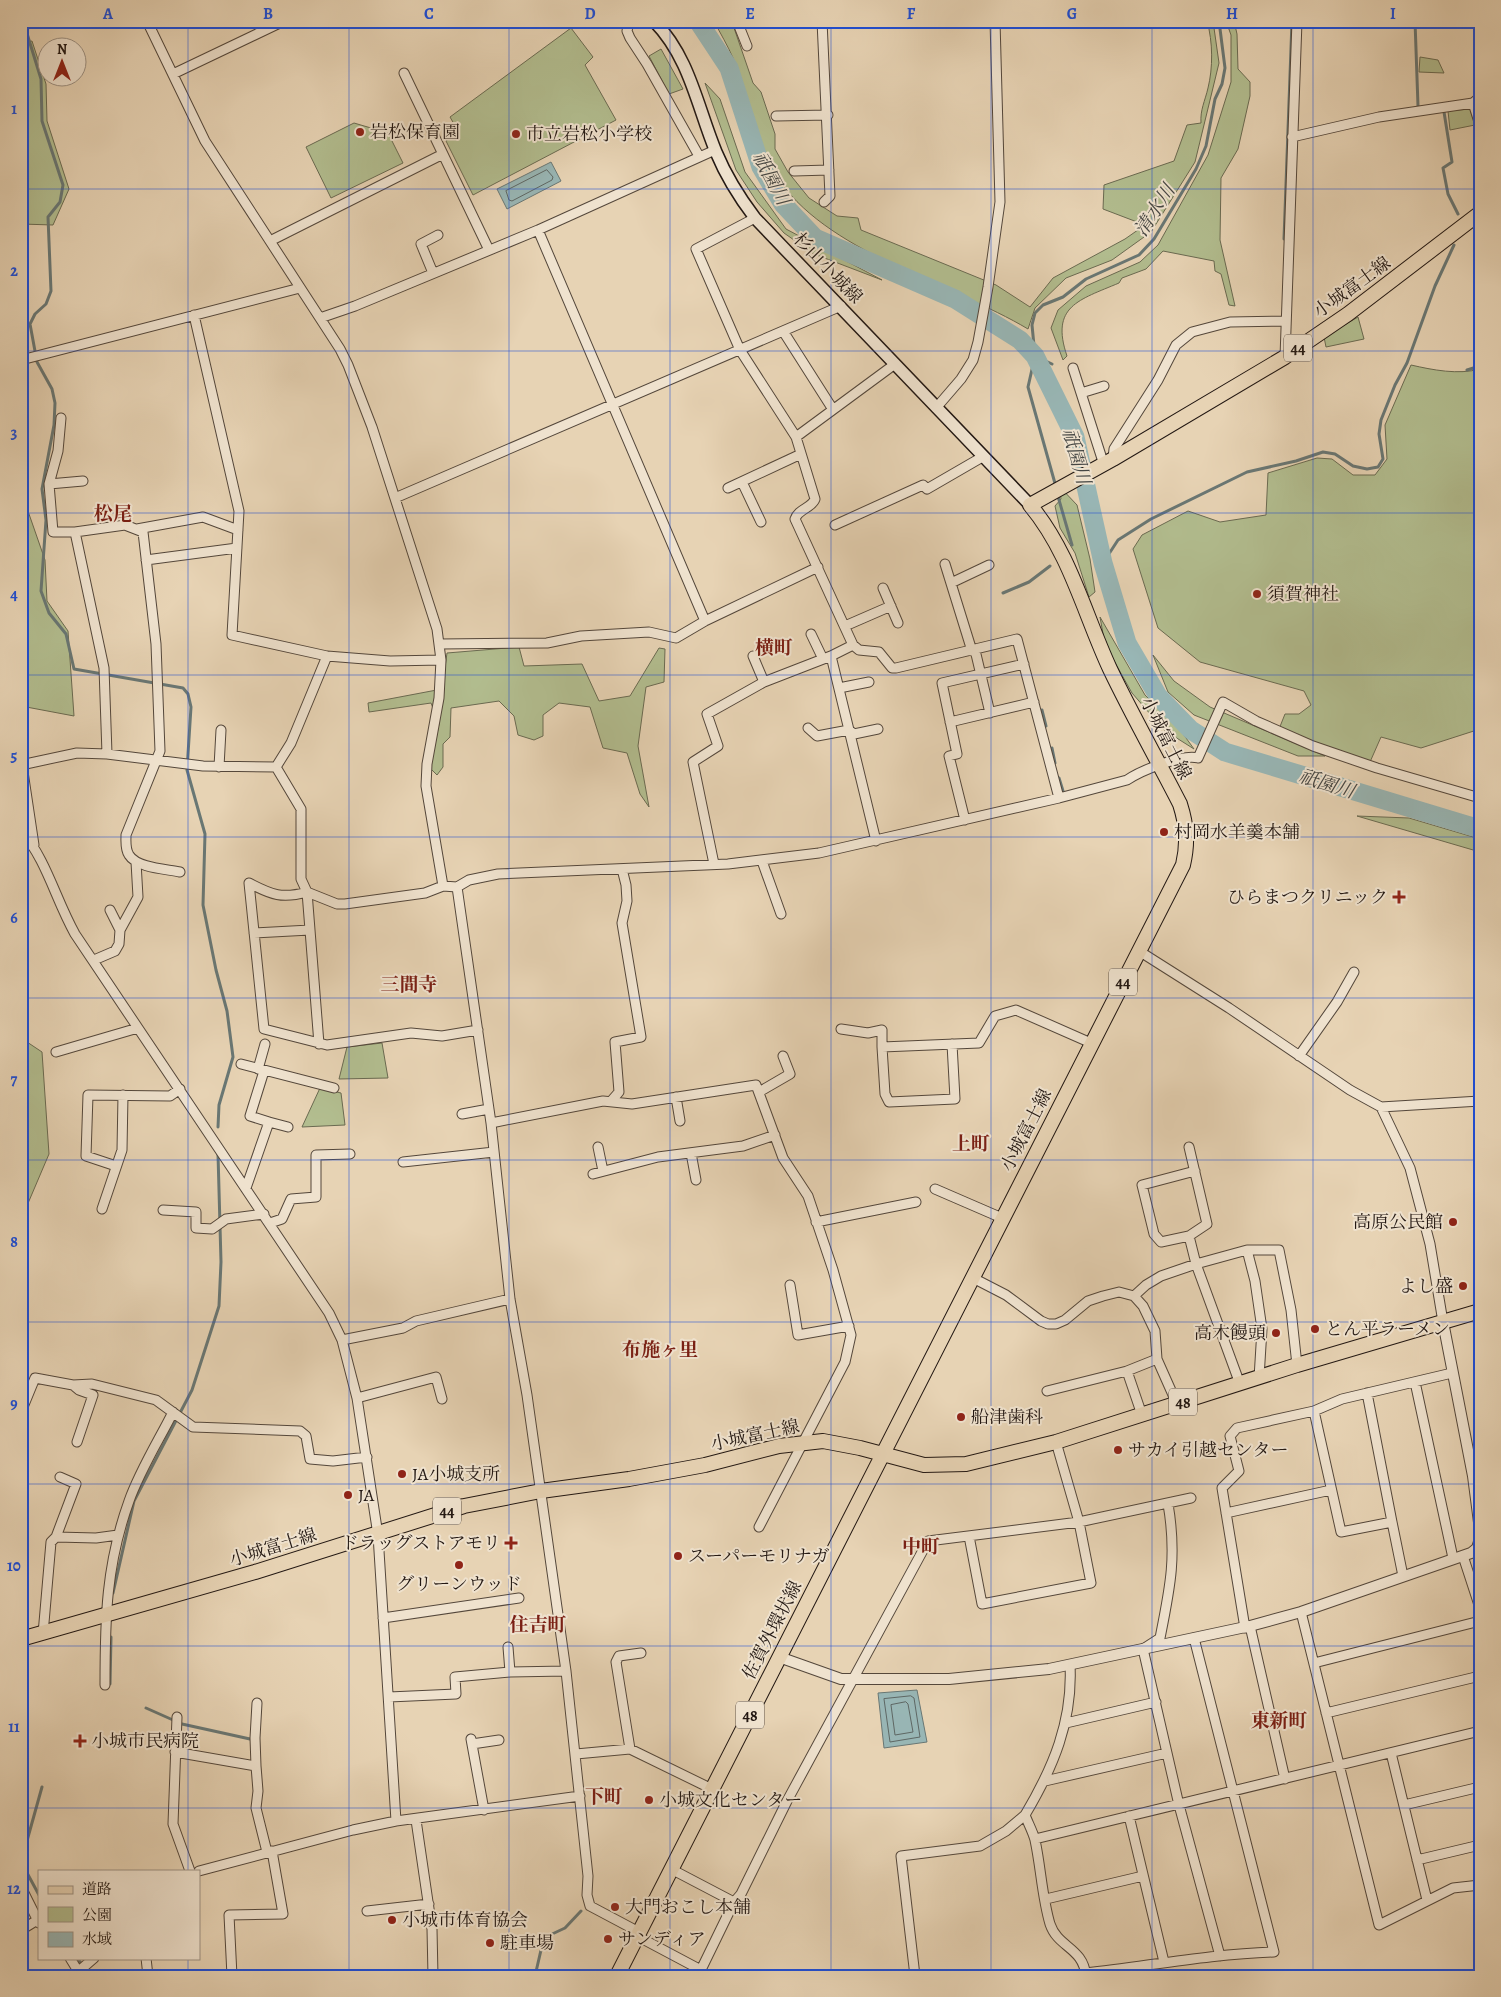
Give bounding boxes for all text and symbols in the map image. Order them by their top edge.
text: A [102,3,114,25]
text: B [263,3,273,25]
text: C [424,3,434,25]
text: D [584,3,596,25]
text: E [745,3,755,25]
text: F [907,3,916,25]
text: G [1067,3,1077,25]
text: H [1226,3,1238,25]
text: I [1390,3,1396,25]
north arrow [38,38,88,88]
text: N [57,40,67,59]
text: 1 [11,98,17,120]
place label: 岩松保育園 [370,120,460,144]
place label: 市立岩松小学校 [526,122,652,146]
marker: 岩松保育園 [354,126,366,138]
marker: 市立岩松小学校 [510,128,522,140]
water label: 祇園川 [746,147,797,211]
water label: 清水川 [1128,178,1182,242]
street label: 杉山小城線 [788,227,868,309]
street label: 小城富士線 [1309,251,1395,323]
text: 2 [10,260,18,282]
road number: 44 [1284,334,1312,362]
text: 3 [11,422,18,444]
water label: 祇園川 [1056,425,1097,489]
district label: 松尾 [94,501,132,527]
place label: 須賀神社 [1267,582,1339,606]
text: 4 [10,584,18,606]
marker: 須賀神社 [1251,588,1263,600]
district label: 横町 [755,635,793,661]
street label: 小城富士線 [1135,692,1197,784]
text: 5 [11,745,18,767]
water label: 祇園川 [1296,763,1360,805]
place label: 村岡水羊羹本舗 [1174,820,1300,844]
marker: 村岡水羊羹本舗 [1158,826,1170,838]
place label: ひらまつクリニック [1227,885,1388,909]
marker: ひらまつクリニック [1392,890,1406,904]
text: 6 [10,907,18,929]
road number: 44 [1109,969,1137,996]
district label: 三間寺 [380,972,438,998]
text: 7 [11,1069,18,1091]
street label: 小城富士線 [995,1084,1057,1176]
district label: 上町 [952,1131,990,1157]
place label: 高原公民館 [1353,1210,1443,1234]
marker: 高原公民館 [1447,1216,1459,1228]
text: 8 [10,1231,18,1253]
place label: よし盛 [1399,1274,1453,1298]
marker: よし盛 [1457,1280,1469,1292]
place label: とん平ラーメン [1325,1317,1450,1341]
place label: 高木饅頭 [1194,1321,1266,1345]
marker: とん平ラーメン [1309,1323,1321,1335]
marker: 高木饅頭 [1270,1327,1282,1339]
district label: 布施ヶ里 [622,1337,698,1363]
road number: 48 [1169,1388,1197,1415]
text: 9 [10,1393,18,1415]
place label: 船津歯科 [971,1405,1043,1429]
marker: 船津歯科 [955,1411,967,1423]
street label: 小城富士線 [708,1414,802,1456]
place label: サカイ引越センター [1128,1438,1288,1462]
marker: サカイ引越センター [1112,1444,1124,1456]
place label: JA小城支所 [412,1462,500,1486]
marker: JA小城支所 [396,1468,408,1480]
place label: JA [358,1483,375,1507]
marker: JA [342,1489,354,1501]
road number: 44 [433,1498,461,1524]
street label: 小城富士線 [226,1522,320,1572]
place label: ドラッグストアモリ [341,1531,501,1555]
district label: 中町 [902,1534,940,1560]
marker: ドラッグストアモリ [505,1537,517,1549]
place label: スーパーモリナガ [688,1544,829,1568]
marker: スーパーモリナガ [672,1550,684,1562]
text: 10 [7,1555,21,1577]
marker: グリーンウッド [453,1559,465,1571]
place label: グリーンウッド [396,1572,522,1596]
street label: 佐賀外環状線 [737,1576,807,1684]
district label: 住吉町 [509,1612,567,1638]
road number: 48 [736,1702,764,1728]
district label: 東新町 [1250,1708,1308,1734]
text: 11 [8,1716,20,1738]
place label: 小城市民病院 [91,1729,199,1753]
marker: 小城市民病院 [73,1734,87,1748]
district label: 下町 [585,1784,623,1810]
place label: 小城文化センター [659,1788,802,1812]
marker: 小城文化センター [643,1794,655,1806]
legend [38,1870,200,1960]
text: 12 [7,1878,21,1900]
text: 道路 [82,1879,112,1899]
place label: 大門おこし本舗 [625,1895,751,1919]
marker: 大門おこし本舗 [609,1901,621,1913]
text: 公園 [82,1905,112,1925]
place label: 小城市体育協会 [402,1908,528,1932]
marker: 小城市体育協会 [386,1914,398,1926]
place label: サンディア [618,1927,706,1951]
text: 水域 [82,1929,112,1949]
place label: 駐車場 [500,1931,554,1955]
marker: サンディア [602,1933,614,1945]
marker: 駐車場 [484,1937,496,1949]

